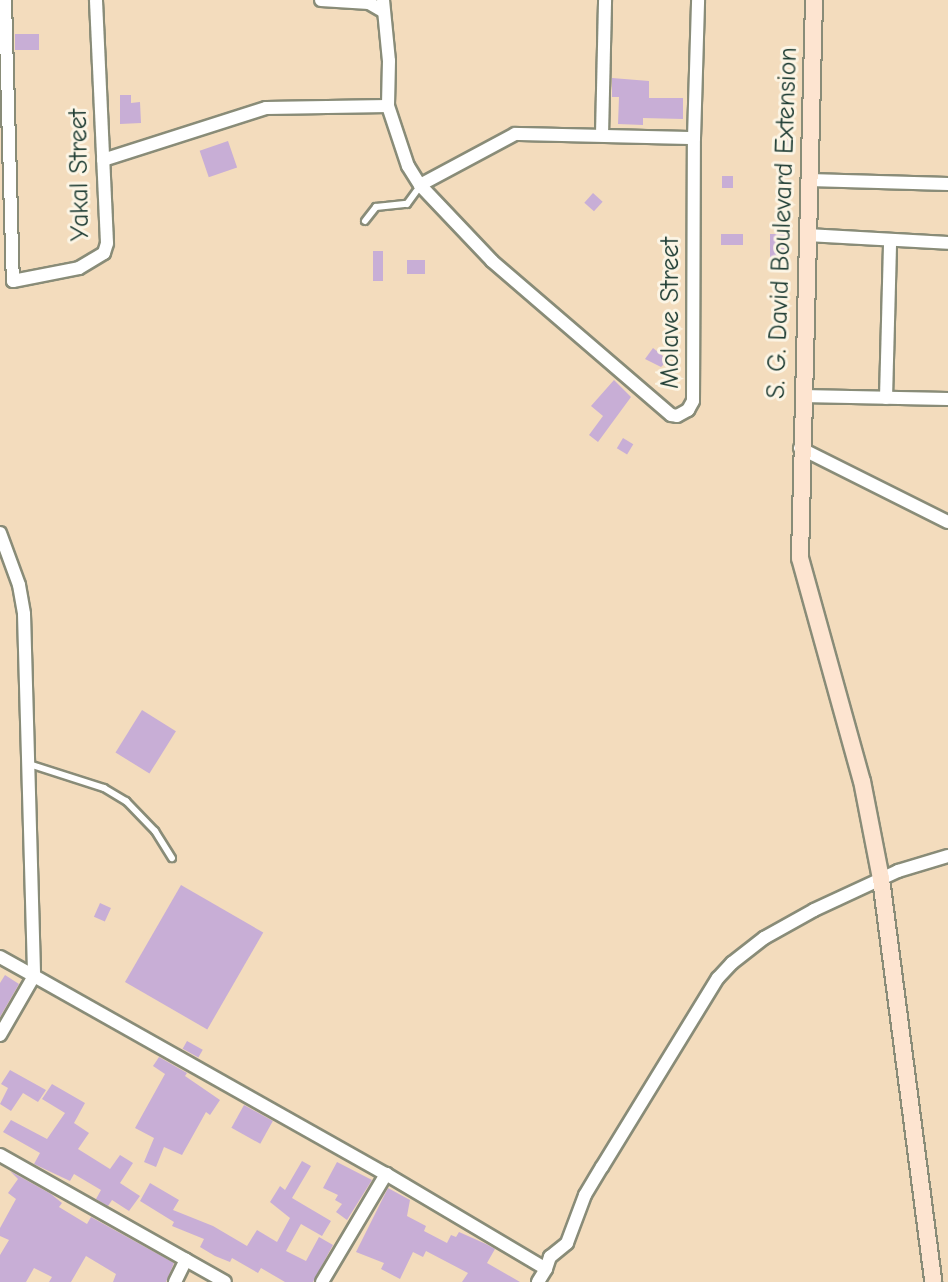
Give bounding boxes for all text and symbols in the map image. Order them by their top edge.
street label: S. G. David Boulevard Extension [761,47,805,399]
street label: Yakal Street [63,109,97,241]
street label: Molave Street [655,237,687,389]

